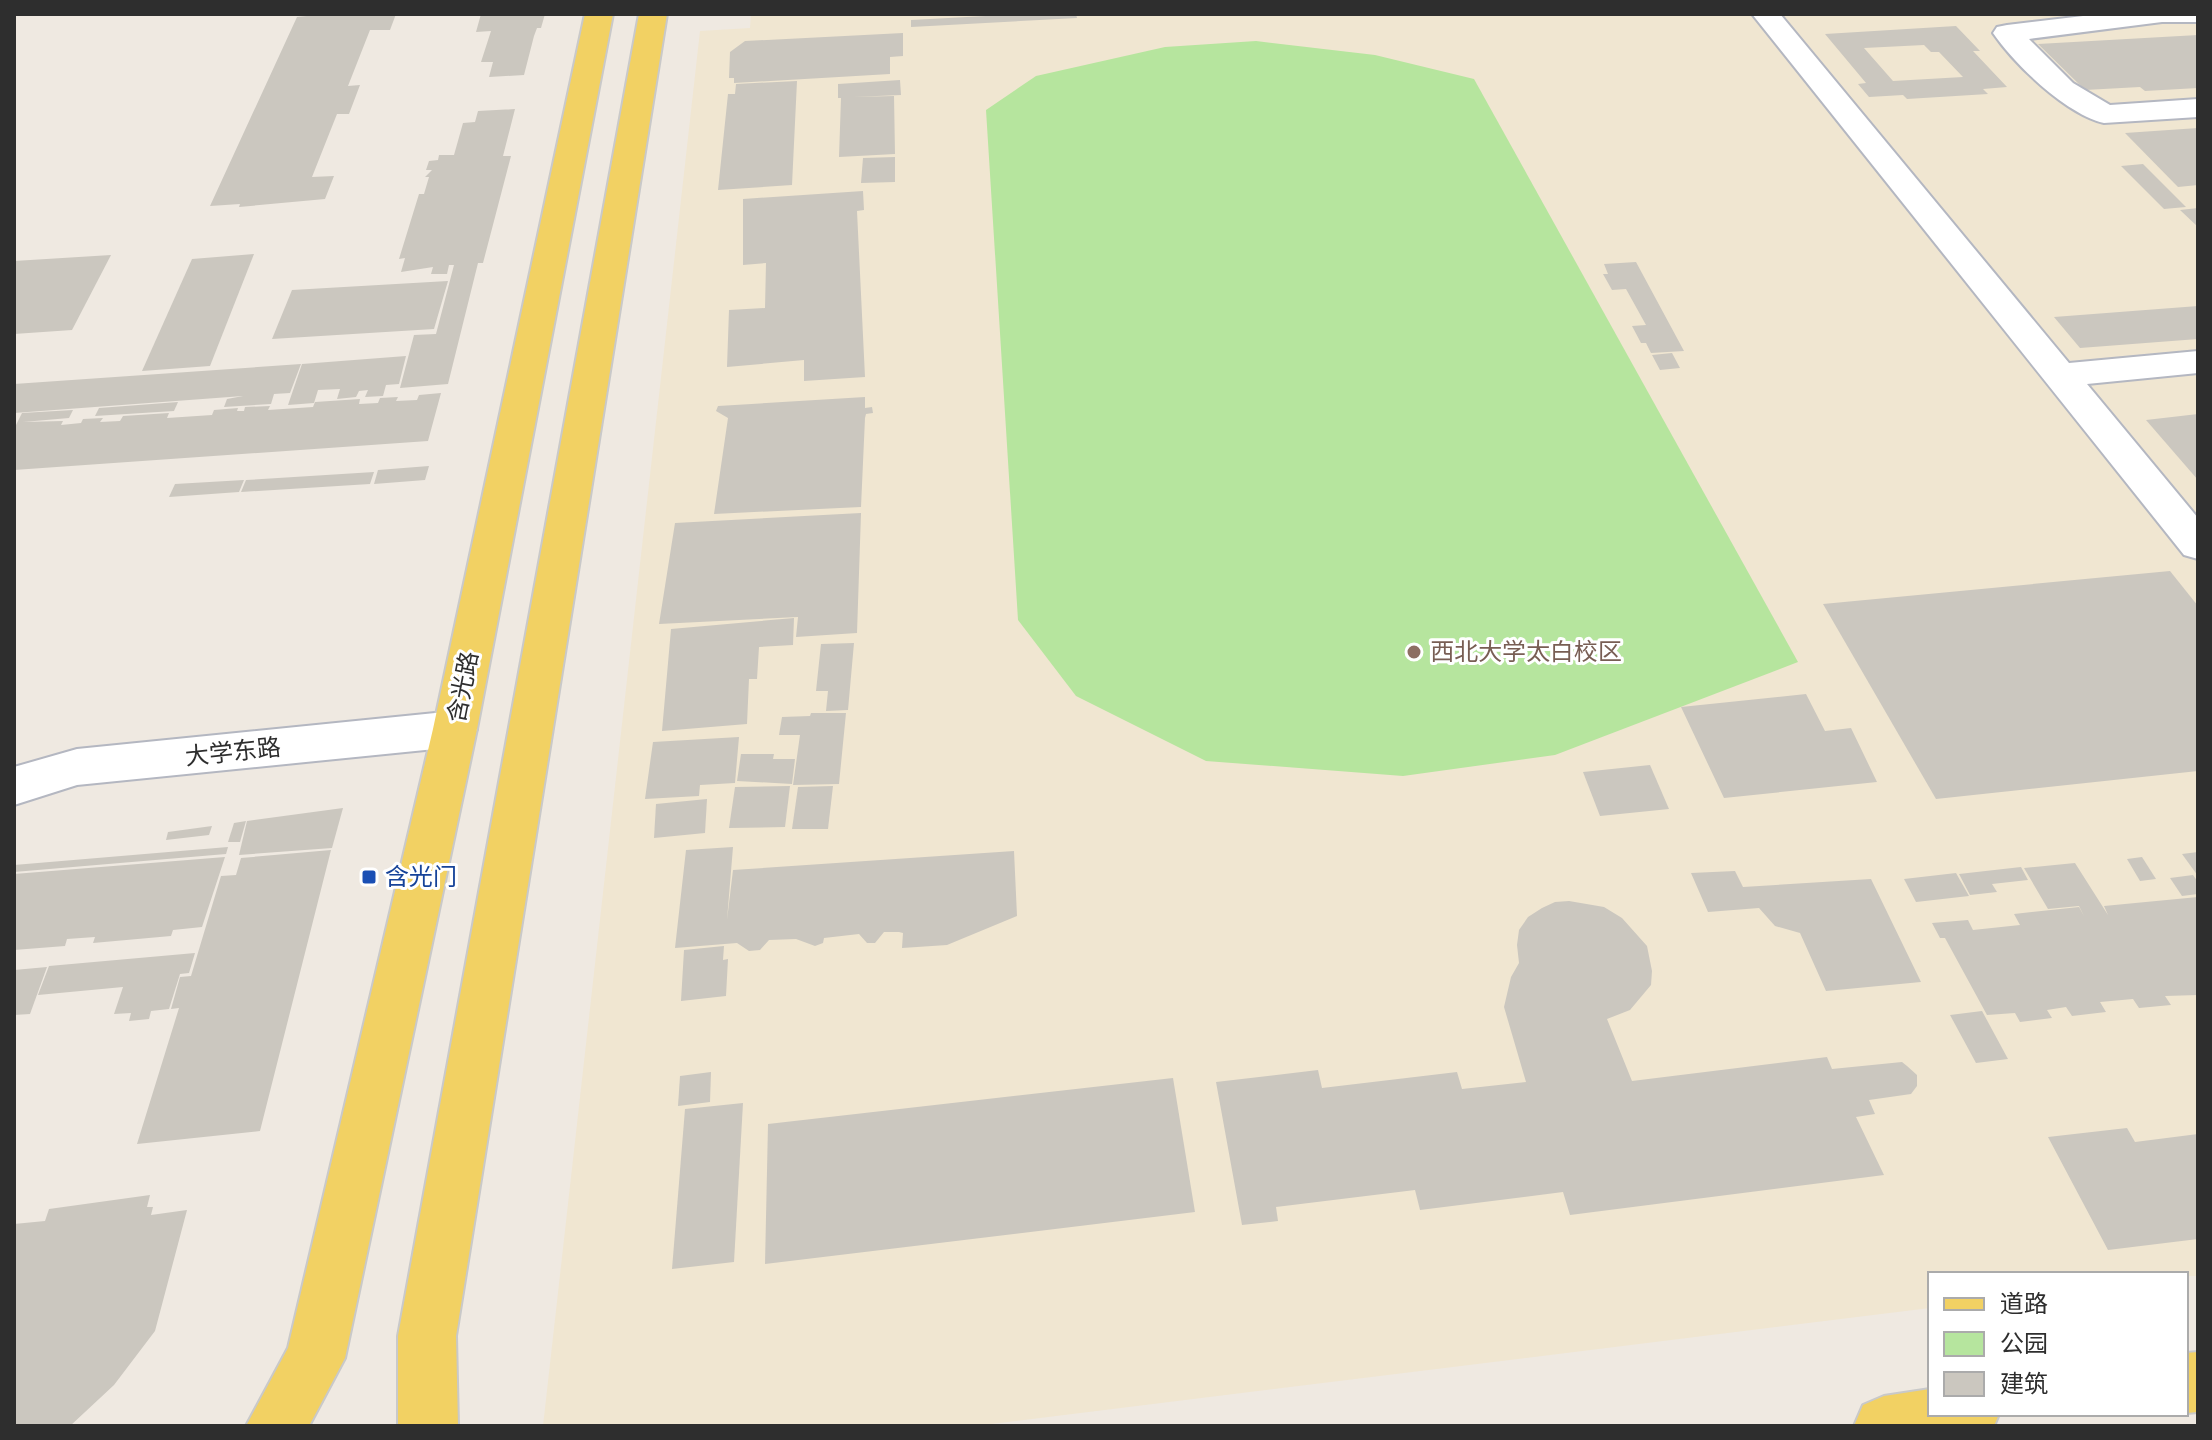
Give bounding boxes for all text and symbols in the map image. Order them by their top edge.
place label: 西北大学太白校区 [1430,638,1622,665]
marker: 西北大学太白校区 [1405,643,1423,661]
street label: 含光路 [442,649,483,725]
street label: 大学东路 [184,733,282,770]
place label: 含光门 [385,863,457,890]
marker: 含光门 [360,868,378,886]
legend [1928,1272,2188,1416]
text: 道路 [2000,1290,2048,1317]
text: 公园 [2000,1330,2048,1357]
text: 建筑 [2000,1370,2048,1397]

